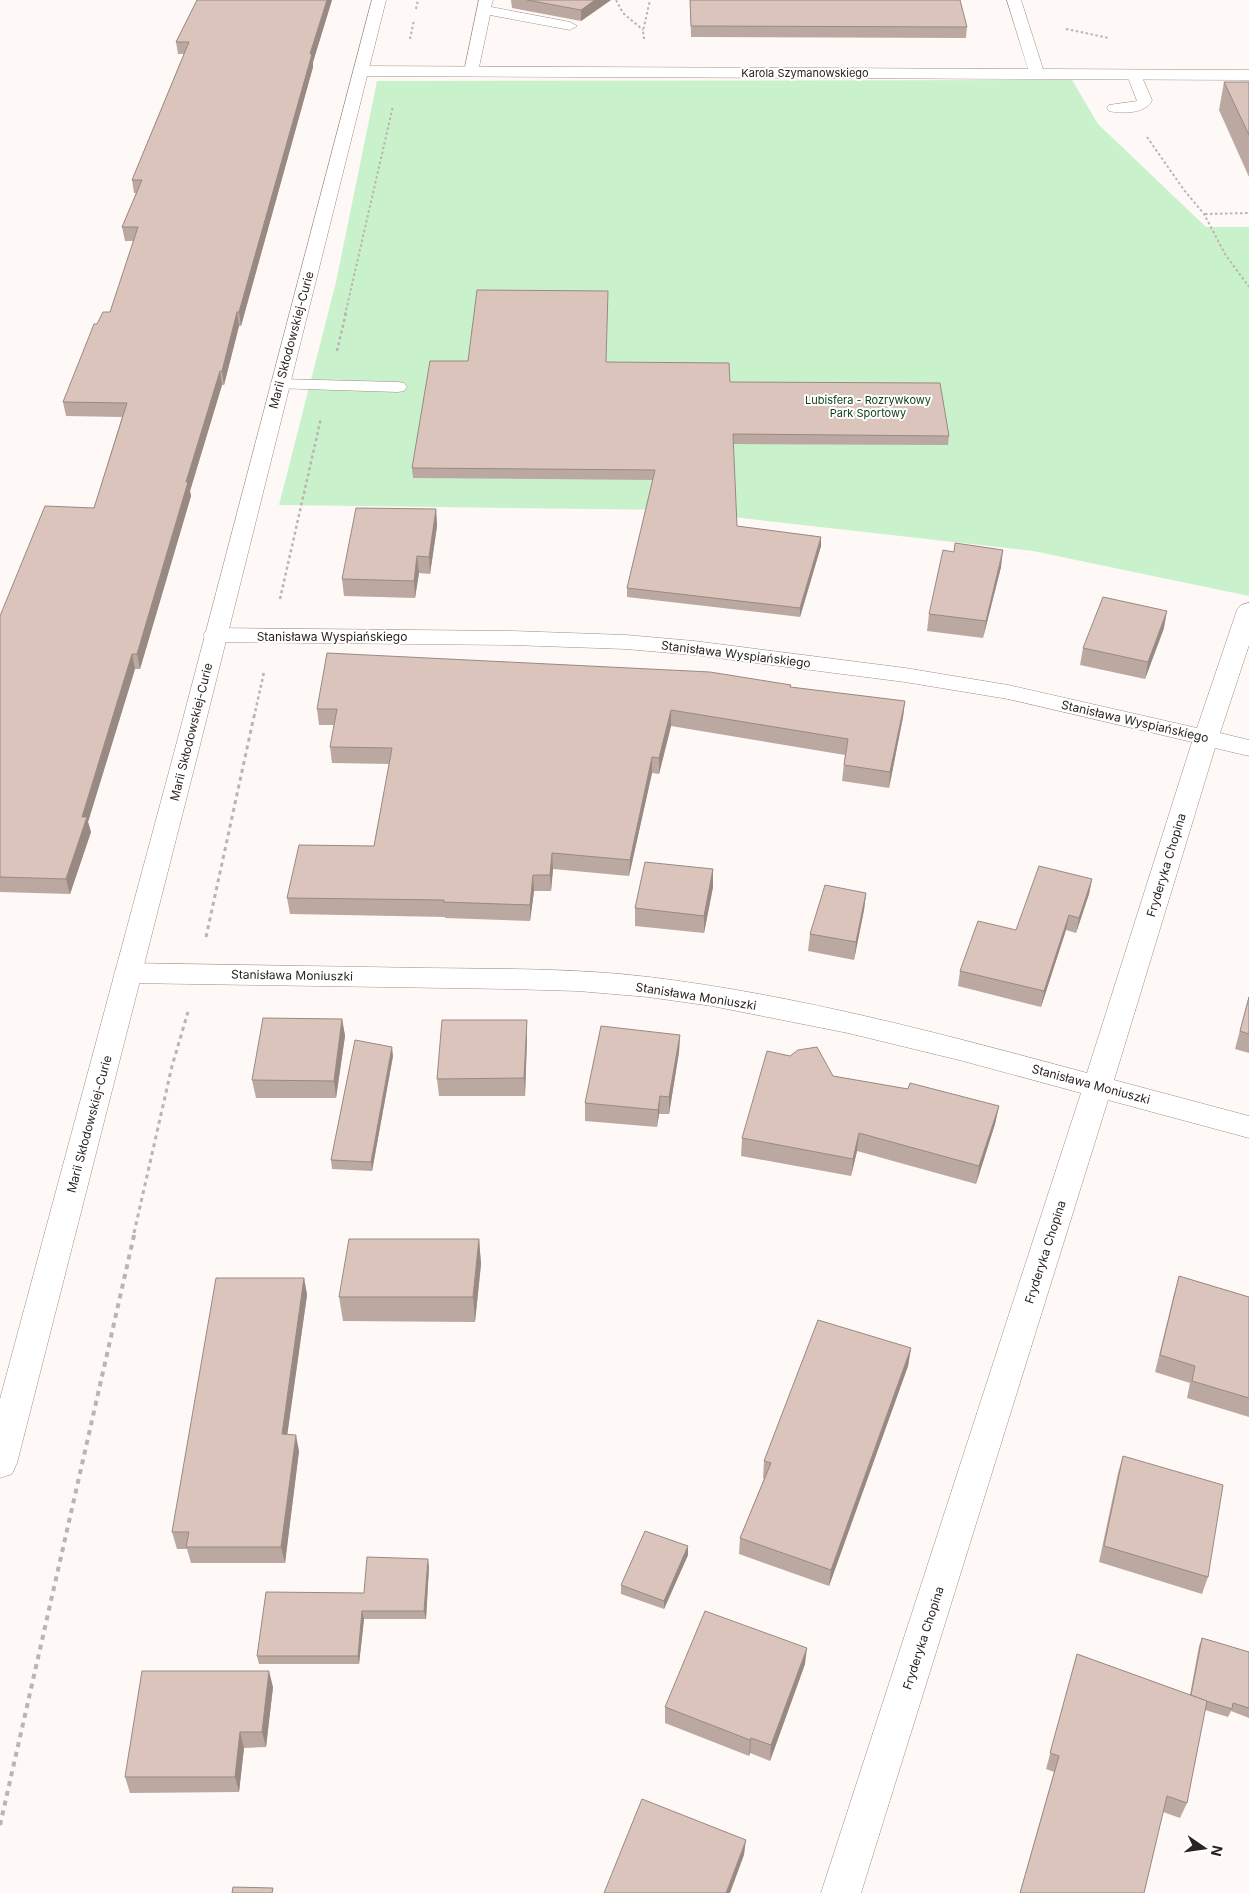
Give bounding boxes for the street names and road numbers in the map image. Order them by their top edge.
street label: Karola Szymanowskiego [741,66,869,80]
street label: Marii Skłodowskiej-Curie [265,270,317,410]
street label: Stanisława Wyspiańskiego [257,629,407,644]
street label: Stanisława Wyspiańskiego [660,637,812,671]
street label: Marii Skłodowskiej-Curie [167,661,215,803]
street label: Stanisława Wyspiańskiego [1060,697,1210,745]
street label: Fryderyka Chopina [1143,811,1189,919]
street label: Stanisława Moniuszki [231,966,353,984]
street label: Stanisława Moniuszki [635,979,757,1013]
street label: Marii Skłodowskiej-Curie [63,1054,115,1194]
street label: Stanisława Moniuszki [1030,1061,1152,1107]
street label: Fryderyka Chopina [1021,1198,1069,1306]
street label: Fryderyka Chopina [899,1584,947,1692]

